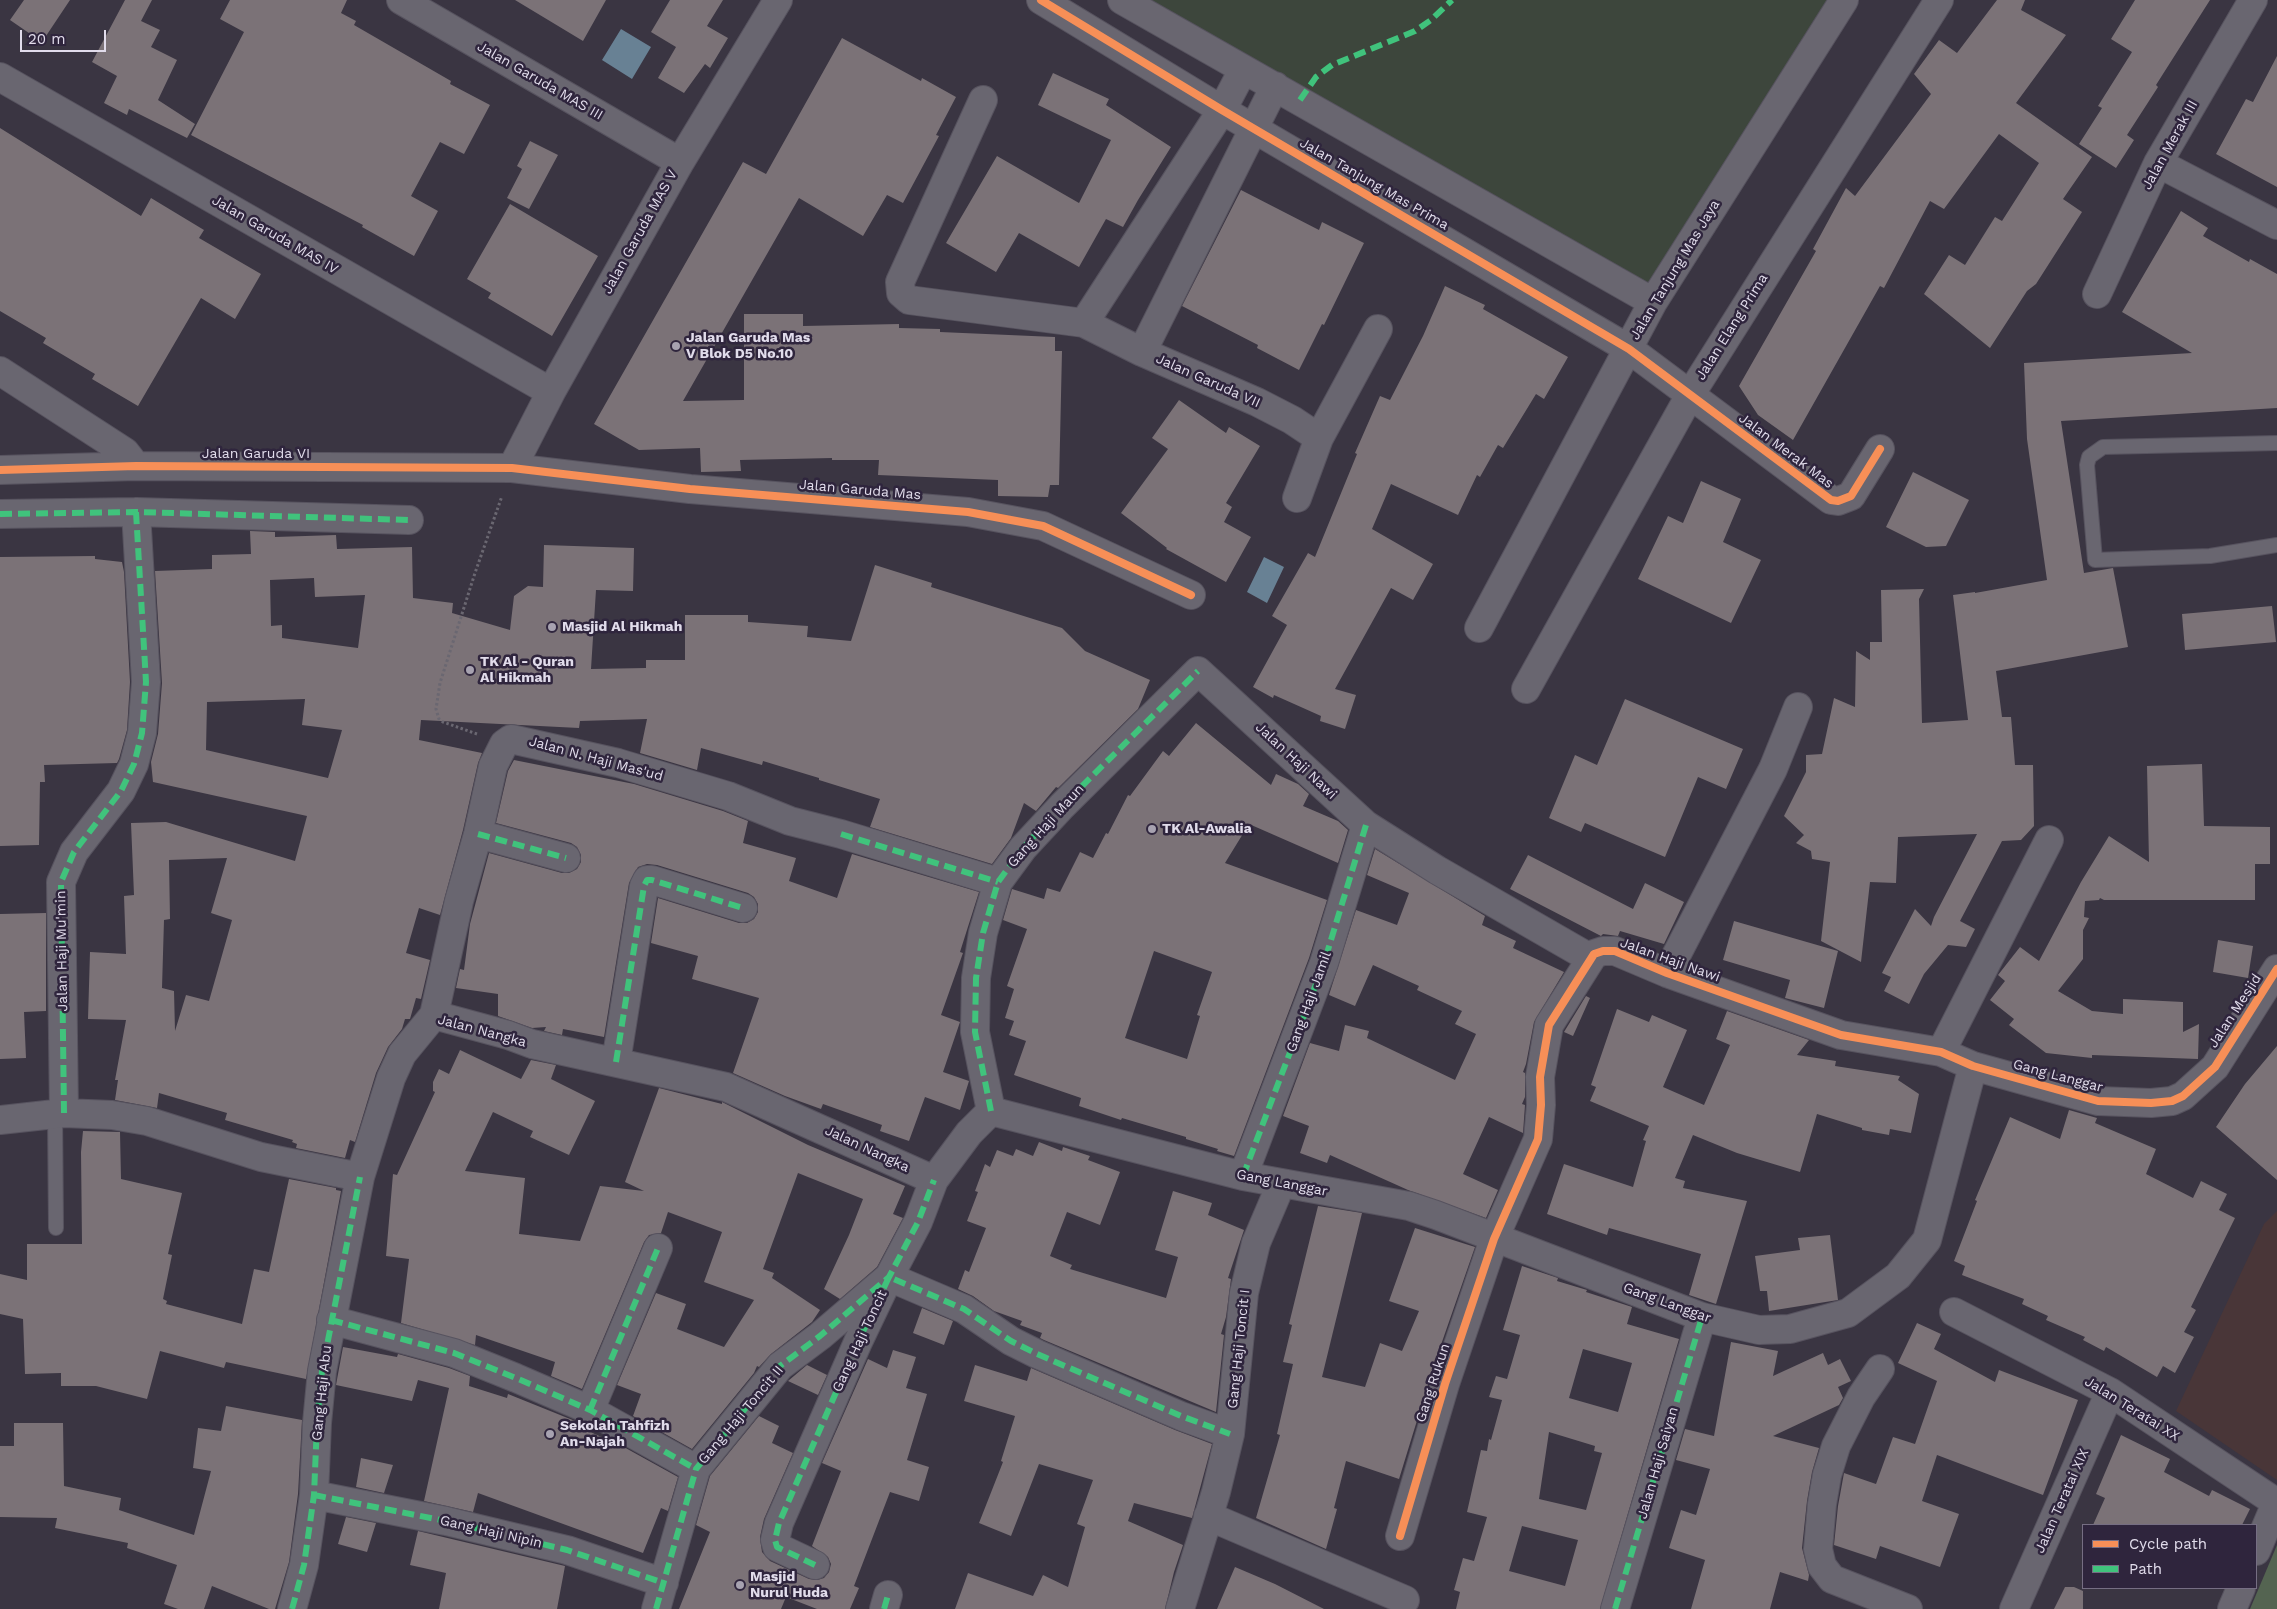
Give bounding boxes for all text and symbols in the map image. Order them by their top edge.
scale bar [22,20,109,52]
text: 20 m [28,30,66,48]
street label: Jalan Garuda MAS III [474,38,606,124]
street label: Jalan Merak III [2138,97,2202,193]
street label: Jalan Tanjung Mas Prima [1296,134,1452,234]
street label: Jalan Garuda MAS V [599,167,681,297]
street label: Jalan Garuda MAS IV [209,192,341,278]
street label: Jalan Tanjung Mas Jaya [1627,197,1723,343]
street label: Jalan Elang Prima [1692,271,1772,383]
place label: Jalan Garuda Mas V Blok D5 No.10 [686,330,810,362]
marker: Jalan Garuda Mas V Blok D5 No.10 [670,340,682,352]
street label: Jalan Garuda VII [1153,350,1263,412]
street label: Jalan Merak Mas [1735,410,1837,492]
street label: Jalan Garuda VI [202,446,310,462]
street label: Jalan Garuda Mas [798,476,922,504]
place label: Masjid Al Hikmah [562,619,682,635]
marker: Masjid Al Hikmah [546,621,558,633]
place label: TK Al - Quran Al Hikmah [480,654,574,686]
marker: TK Al - Quran Al Hikmah [464,664,476,676]
street label: Jalan Haji Nawi [1252,719,1340,803]
street label: Jalan N. Haji Mas'ud [527,733,665,785]
street label: Gang Haji Maun [1004,781,1088,871]
place label: TK Al-Awalia [1162,821,1252,837]
marker: TK Al-Awalia [1146,823,1158,835]
street label: Jalan Haji Mu'min [53,890,71,1012]
street label: Jalan Haji Nawi [1618,934,1722,986]
street label: Gang Haji Jamil [1283,949,1335,1055]
street label: Jalan Mesjid [2205,971,2265,1051]
street label: Jalan Nangka [436,1011,528,1051]
street label: Gang Langgar [2011,1056,2105,1096]
street label: Jalan Nangka [822,1122,912,1176]
street label: Gang Langgar [1235,1166,1329,1200]
street label: Gang Langgar [1621,1279,1713,1327]
street label: Gang Haji Toncit [829,1287,891,1395]
street label: Gang Haji Toncit I [1224,1289,1254,1409]
street label: Gang Rukun [1412,1341,1454,1425]
street label: Gang Haji Abu [309,1344,335,1442]
street label: Gang Haji Toncit II [695,1362,787,1468]
street label: Jalan Teratai XX [2082,1373,2182,1445]
street label: Jalan Haji Saiyan [1634,1405,1682,1521]
place label: Sekolah Tahfizh An-Najah [560,1418,670,1450]
marker: Sekolah Tahfizh An-Najah [544,1428,556,1440]
street label: Jalan Teratai XIX [2031,1446,2093,1556]
street label: Gang Haji Nipin [438,1512,544,1552]
legend [2082,1524,2257,1589]
text: Cycle path [2129,1535,2207,1553]
text: Path [2129,1560,2162,1578]
place label: Masjid Nurul Huda [750,1569,828,1601]
marker: Masjid Nurul Huda [734,1579,746,1591]

